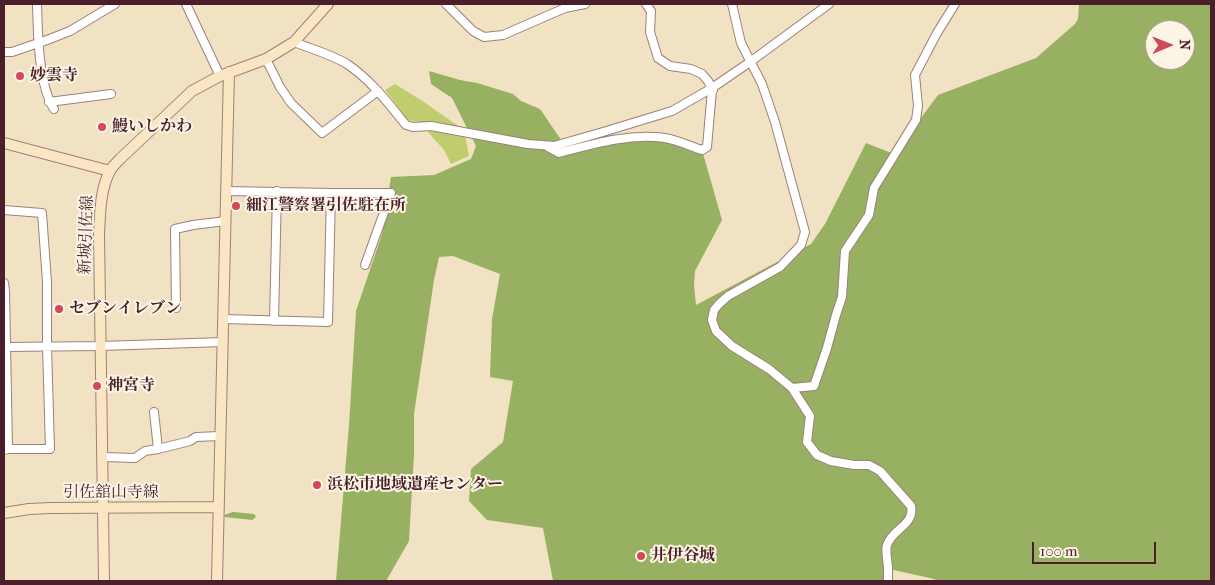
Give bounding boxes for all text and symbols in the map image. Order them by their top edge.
north arrow [1145,20,1195,70]
text: N [1176,39,1193,50]
place label: 妙雲寺 [30,66,78,86]
marker: 妙雲寺 [14,70,26,82]
place label: 鰻いしかわ [112,117,192,137]
marker: 鰻いしかわ [96,121,108,133]
street label: 新城引佐線 [76,195,98,275]
place label: 細江警察署引佐駐在所 [246,196,406,216]
marker: 細江警察署引佐駐在所 [230,200,242,212]
place label: セブンイレブン [69,299,181,319]
marker: セブンイレブン [53,303,65,315]
place label: 神宮寺 [107,376,155,396]
marker: 神宮寺 [91,380,103,392]
place label: 浜松市地域遺産センター [327,475,503,495]
marker: 浜松市地域遺産センター [311,479,323,491]
street label: 引佐舘山寺線 [63,483,159,503]
scale bar [1035,532,1159,564]
text: 100 m [1040,542,1078,560]
place label: 井伊谷城 [651,546,715,566]
marker: 井伊谷城 [635,550,647,562]

